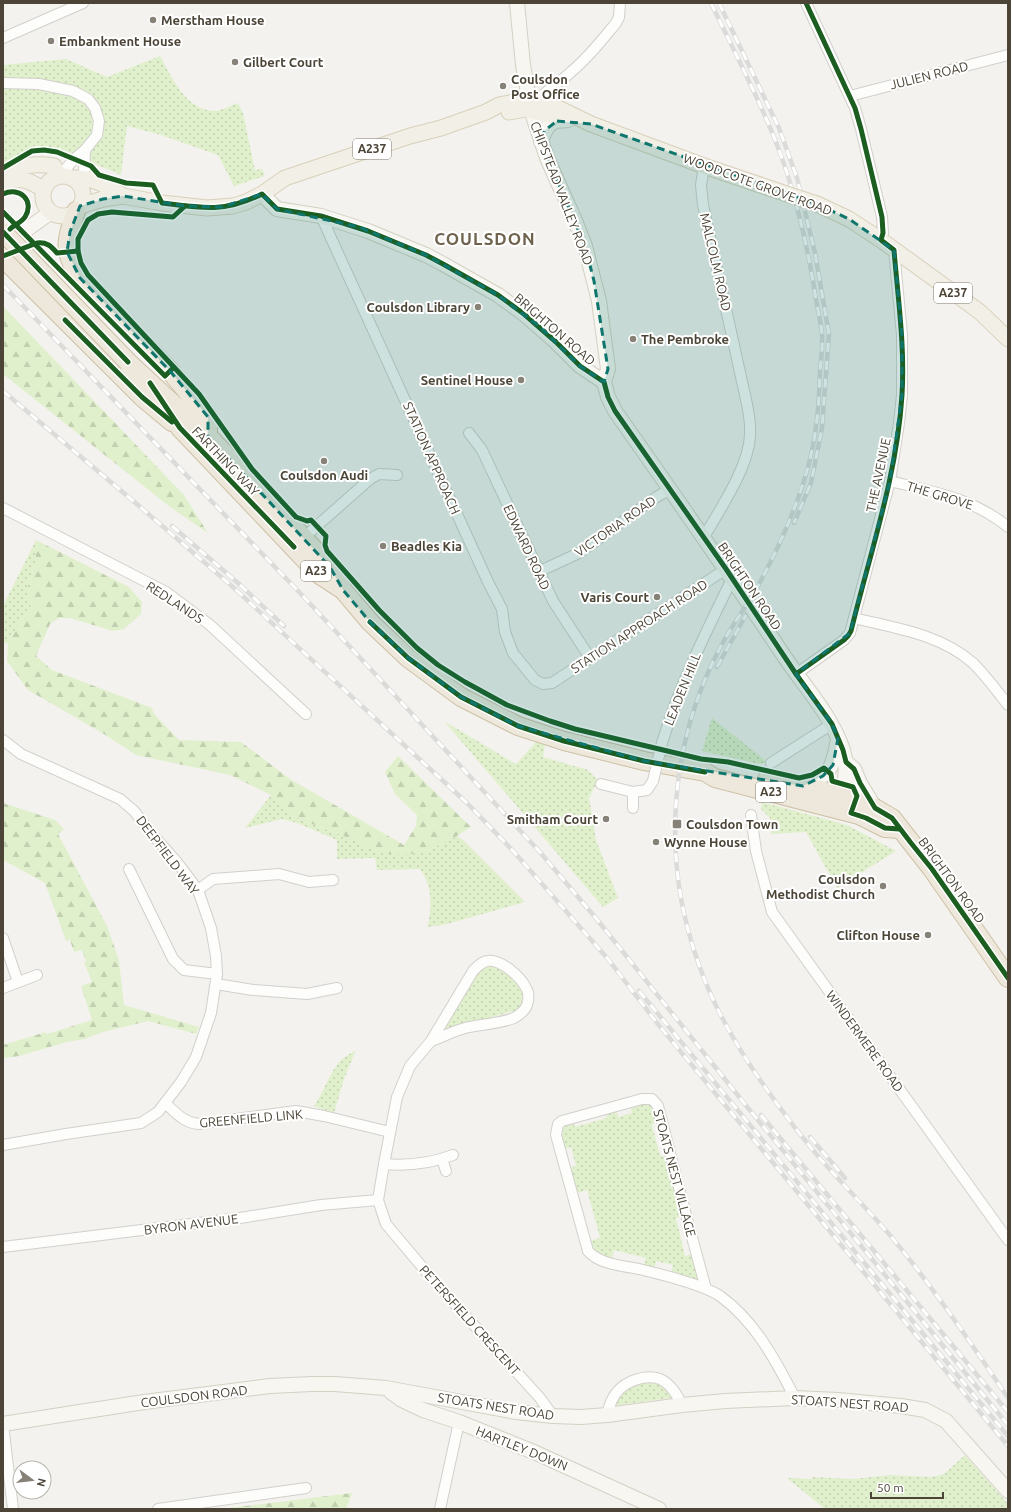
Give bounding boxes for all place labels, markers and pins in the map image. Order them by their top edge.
place label: Merstham House [161,13,265,27]
marker: Merstham House [148,15,158,25]
place label: Embankment House [59,34,181,48]
marker: Embankment House [46,36,56,46]
place label: Gilbert Court [243,55,324,69]
marker: Gilbert Court [230,57,240,67]
place label: Coulsdon Post Office [511,72,580,101]
marker: Coulsdon Post Office [498,81,508,91]
place label: Coulsdon Library [367,300,470,314]
marker: Coulsdon Library [473,302,483,312]
place label: The Pembroke [641,332,729,346]
marker: The Pembroke [628,334,638,344]
place label: Sentinel House [421,373,513,387]
marker: Sentinel House [516,375,526,385]
marker: Coulsdon Audi [319,456,329,466]
place label: Coulsdon Audi [280,468,368,482]
place label: Beadles Kia [391,539,462,553]
marker: Beadles Kia [378,541,388,551]
place label: Varis Court [581,590,649,604]
marker: Varis Court [652,592,662,602]
place label: Smitham Court [507,812,598,826]
marker: Smitham Court [601,814,611,824]
place label: Coulsdon Town [686,817,778,831]
marker: Coulsdon Town [671,818,683,830]
place label: Wynne House [664,835,748,849]
marker: Wynne House [651,837,661,847]
place label: Coulsdon Methodist Church [766,872,875,901]
marker: Coulsdon Methodist Church [878,881,888,891]
place label: Clifton House [836,928,920,942]
marker: Clifton House [923,930,933,940]

